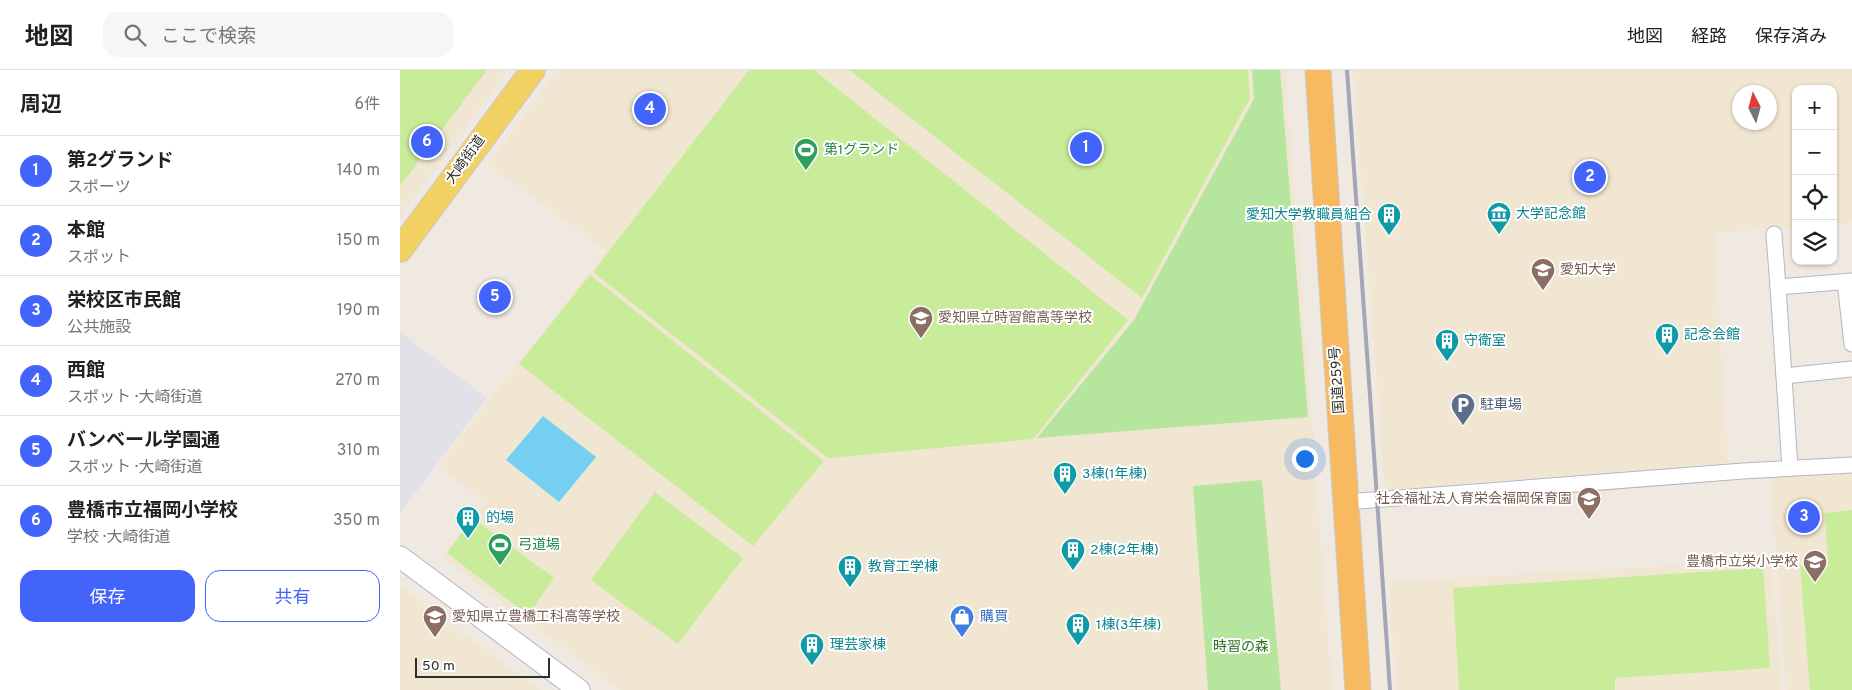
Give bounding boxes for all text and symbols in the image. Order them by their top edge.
search box [103,12,453,57]
icon: search [121,21,149,49]
text: 地図 [25,23,73,53]
text: ここで検索 [161,25,256,49]
text: 地図 [1627,26,1663,49]
text: 経路 [1691,26,1727,49]
text: 保存済み [1755,26,1827,49]
north arrow [1732,85,1777,130]
map controls [1792,85,1837,265]
button: + [1792,85,1837,130]
pin: 4 [634,90,666,128]
text: 周辺 [20,92,62,119]
text: 6件 [354,95,380,115]
pin: 6 [411,123,443,161]
pin: 1 [1070,129,1102,167]
button: − [1792,130,1837,175]
street label: 大崎街道 [443,132,489,188]
sports icon: 第1グランド [793,137,819,171]
place label: 第1グランド [824,141,899,159]
text: 第2グランド [67,149,174,173]
pin: 2 [1574,158,1606,196]
text: 1 [33,161,39,181]
text: 140 m [337,161,380,181]
button: locate [1792,175,1837,220]
text: スポーツ [67,178,131,198]
museum icon: 大学記念館 [1486,201,1512,235]
building icon: 愛知大学教職員組合 [1376,202,1402,236]
place label: 大学記念館 [1516,206,1586,223]
place label: 愛知大学教職員組合 [1246,207,1372,224]
text: 本館 [67,219,105,243]
button: layers [1792,220,1837,265]
text: 2 [31,231,41,251]
text: 150 m [337,231,380,251]
text: スポット [67,248,131,268]
school or university icon: 愛知大学 [1530,257,1556,291]
place label: 愛知大学 [1560,262,1616,279]
pin: 5 [479,278,511,316]
text: 栄校区市民館 [67,289,181,313]
text: 3 [31,301,41,321]
text: 190 m [337,301,380,321]
school or university icon: 愛知県立時習館高等学校 [908,305,934,339]
place label: 愛知県立時習館高等学校 [938,309,1092,327]
text: 公共施設 [67,318,131,338]
building icon: 記念会館 [1654,322,1680,356]
place label: 記念会館 [1684,327,1740,344]
building icon: 守衛室 [1434,328,1460,362]
place label: 守衛室 [1464,333,1506,350]
street label: 国道259号 [1327,346,1349,414]
text: 西館 [67,359,105,383]
text: 4 [31,371,41,391]
text: 270 m [335,371,380,391]
text: スポット · 大崎街道 [67,388,203,408]
parking icon: 駐車場 [1450,392,1476,426]
place label: 駐車場 [1480,397,1522,414]
text: バンベール学園通 [67,429,220,453]
text: 5 [31,441,41,461]
text: 310 m [337,441,380,461]
your location [1292,446,1318,472]
text: スポット · 大崎街道 [67,458,203,478]
building icon: 3棟(1年棟) [1052,461,1078,495]
place label: 3棟(1年棟) [1082,465,1147,483]
school or university icon: 社会福祉法人育栄会福岡保育園 [1576,486,1602,520]
place label: 社会福祉法人育栄会福岡保育園 [1376,491,1572,508]
pin: 3 [1788,498,1820,536]
text: 豊橋市立福岡小学校 [67,499,238,523]
building icon: 的場 [455,505,481,539]
place label: 的場 [486,509,514,527]
text: 6 [31,511,41,531]
text: 350 m [333,511,380,531]
text: 学校 · 大崎街道 [67,528,171,548]
sports icon: 弓道場 [487,532,513,566]
place label: 弓道場 [518,537,560,554]
building icon: 2棟(2年棟) [1060,537,1086,571]
place label: 2棟(2年棟) [1090,541,1159,559]
school or university icon: 豊橋市立栄小学校 [1802,549,1828,583]
building icon: 教育工学棟 [837,554,863,588]
place label: 豊橋市立栄小学校 [1686,554,1798,571]
place label: 教育工学棟 [868,558,938,576]
button: 保存 [20,570,195,622]
button: 共有 [205,570,380,622]
school or university icon: 愛知県立豊橋工科高等学校 [422,604,448,638]
shop icon: 購買 [949,604,975,638]
place label: 愛知県立豊橋工科高等学校 [452,608,620,626]
place label: 購買 [980,609,1008,626]
building icon: 1棟(3年棟) [1065,612,1091,646]
place label: 1棟(3年棟) [1096,616,1161,634]
building icon: 理芸家棟 [799,632,825,666]
place label: 理芸家棟 [830,636,886,654]
park label: 時習の森 [1213,639,1269,656]
scale bar [415,655,550,678]
text: 50 m [422,658,455,675]

